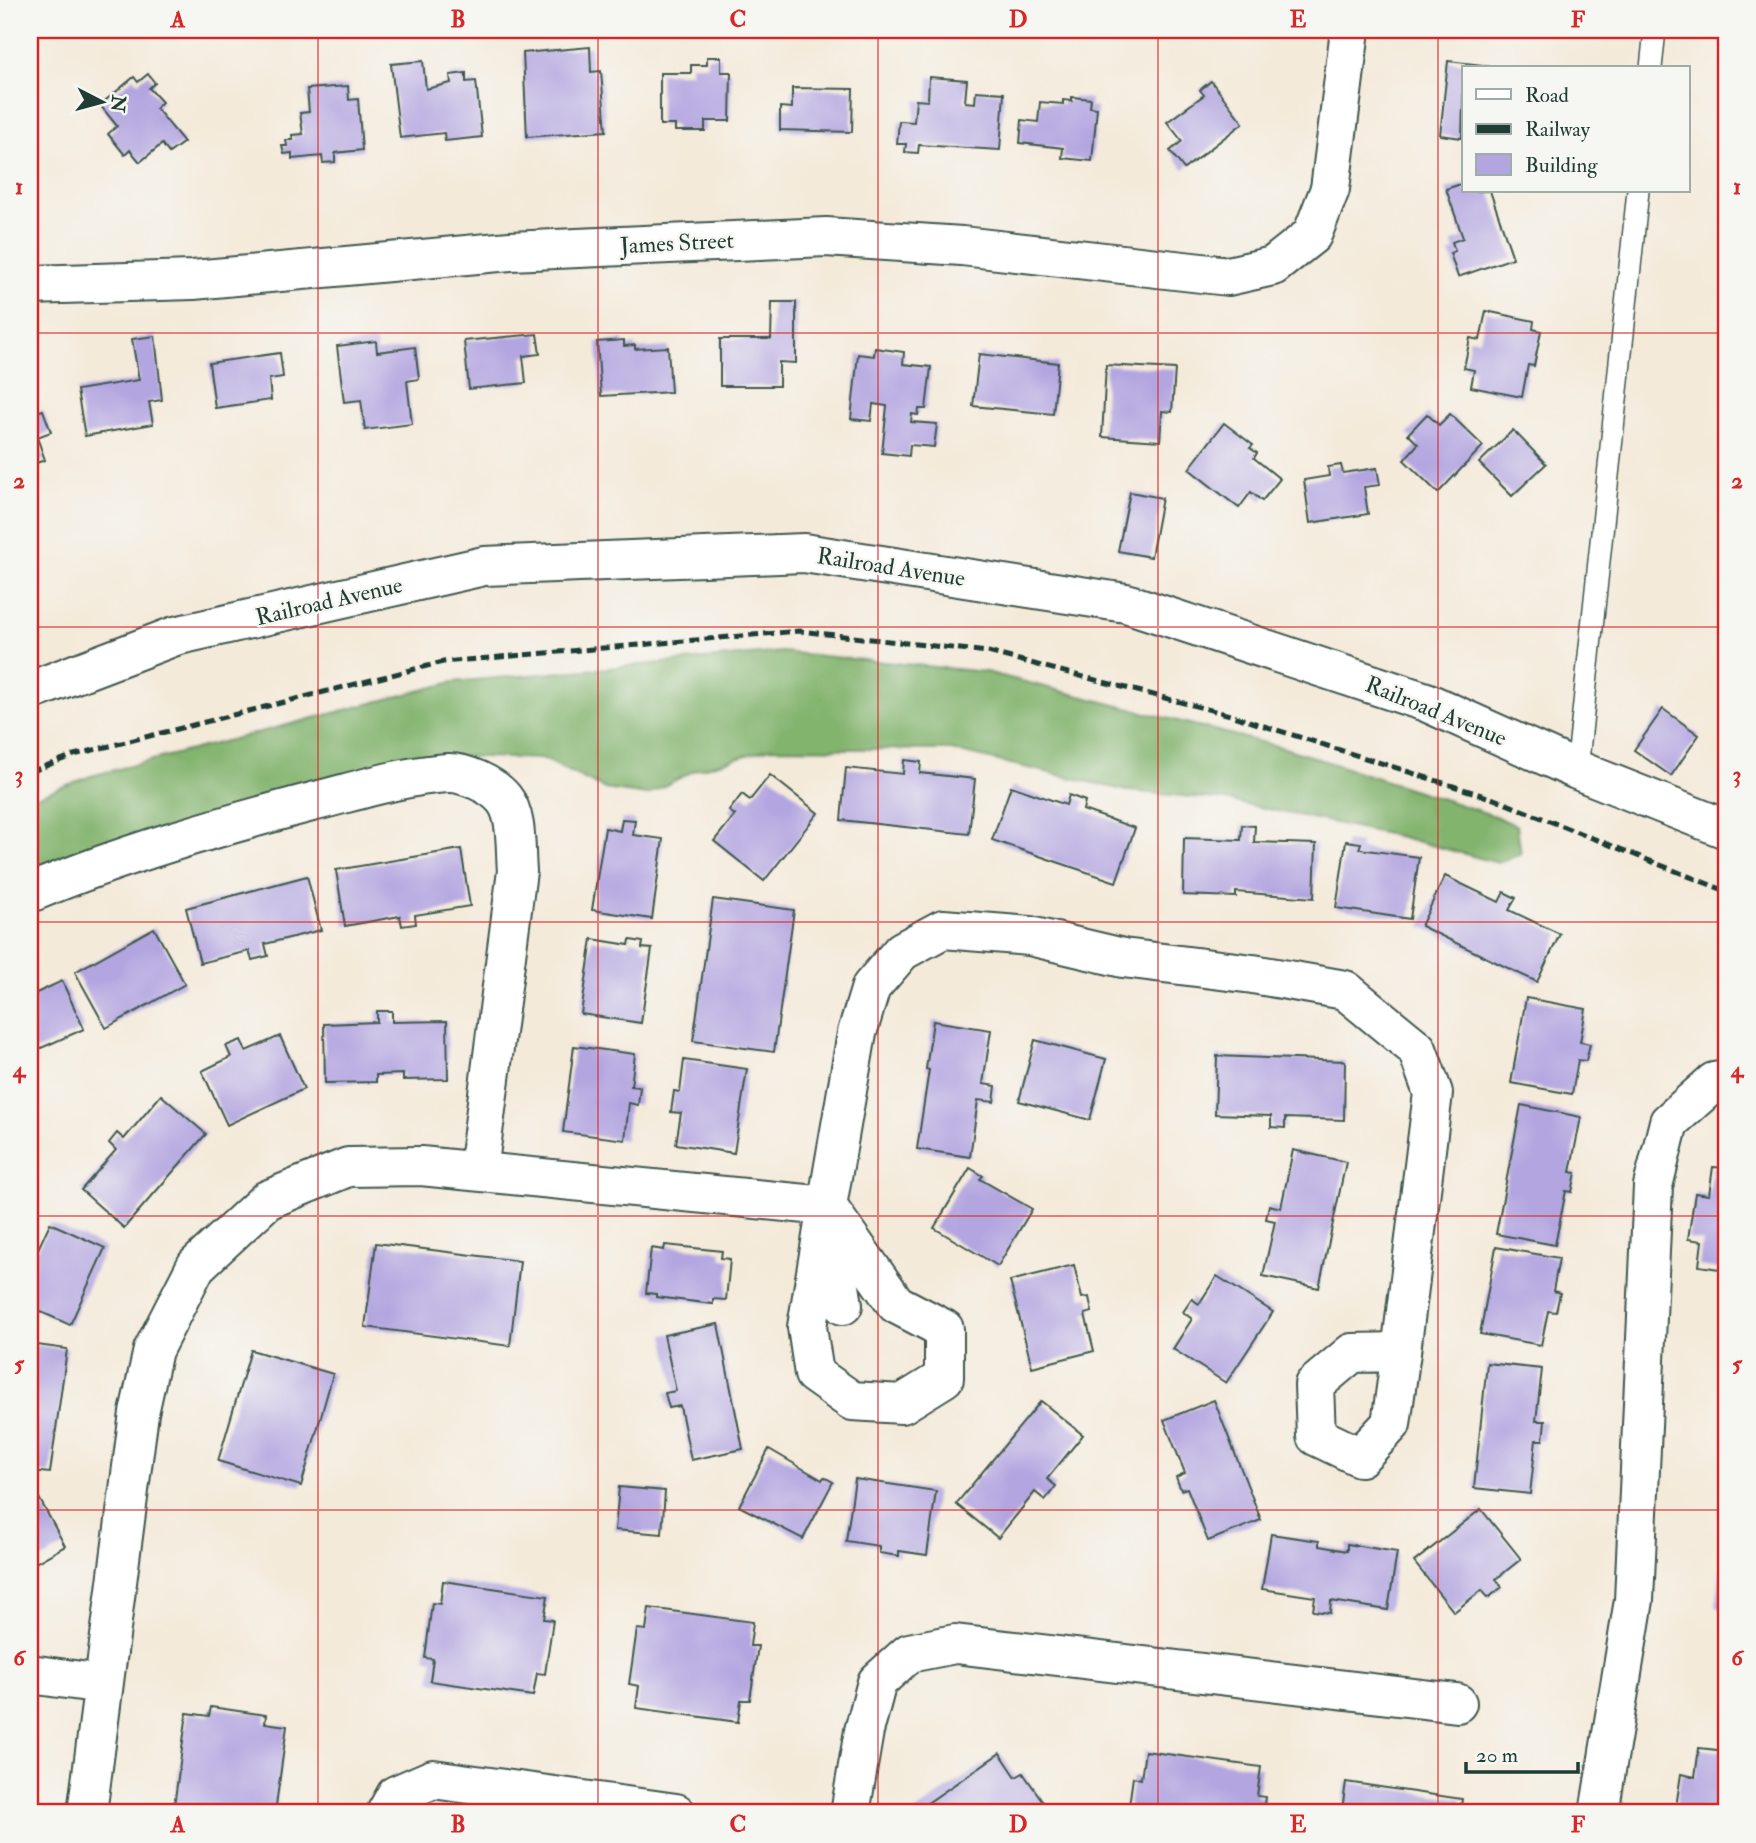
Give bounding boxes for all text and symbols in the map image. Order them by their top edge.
text: A [170,5,186,34]
text: B [450,5,466,34]
text: C [730,5,746,34]
text: D [1009,5,1027,34]
text: E [1290,5,1307,34]
text: F [1571,5,1586,34]
north arrow [66,66,136,136]
legend [1462,66,1690,192]
text: Road [1525,82,1570,109]
text: N [105,93,131,114]
text: Railway [1525,116,1591,143]
text: Building [1525,152,1598,179]
text: 1 [15,172,23,201]
text: 1 [1733,172,1741,201]
street label: James Street [618,226,735,261]
text: 2 [13,466,25,495]
text: 2 [1731,466,1743,495]
street label: Railroad Avenue [815,541,968,593]
street label: Railroad Avenue [253,570,406,632]
street label: Railroad Avenue [1361,670,1511,753]
text: 3 [15,760,23,789]
text: 3 [1733,760,1741,789]
text: 4 [12,1055,27,1084]
text: 4 [1730,1055,1745,1084]
text: 5 [14,1349,25,1378]
text: 5 [1732,1349,1743,1378]
text: 6 [13,1643,27,1672]
text: 6 [1731,1643,1745,1672]
scale bar [1466,1731,1578,1775]
text: 20 m [1476,1742,1518,1769]
text: A [170,1810,186,1839]
text: B [450,1810,466,1839]
text: C [730,1810,746,1839]
text: D [1009,1810,1027,1839]
text: E [1290,1810,1307,1839]
text: F [1571,1810,1586,1839]

